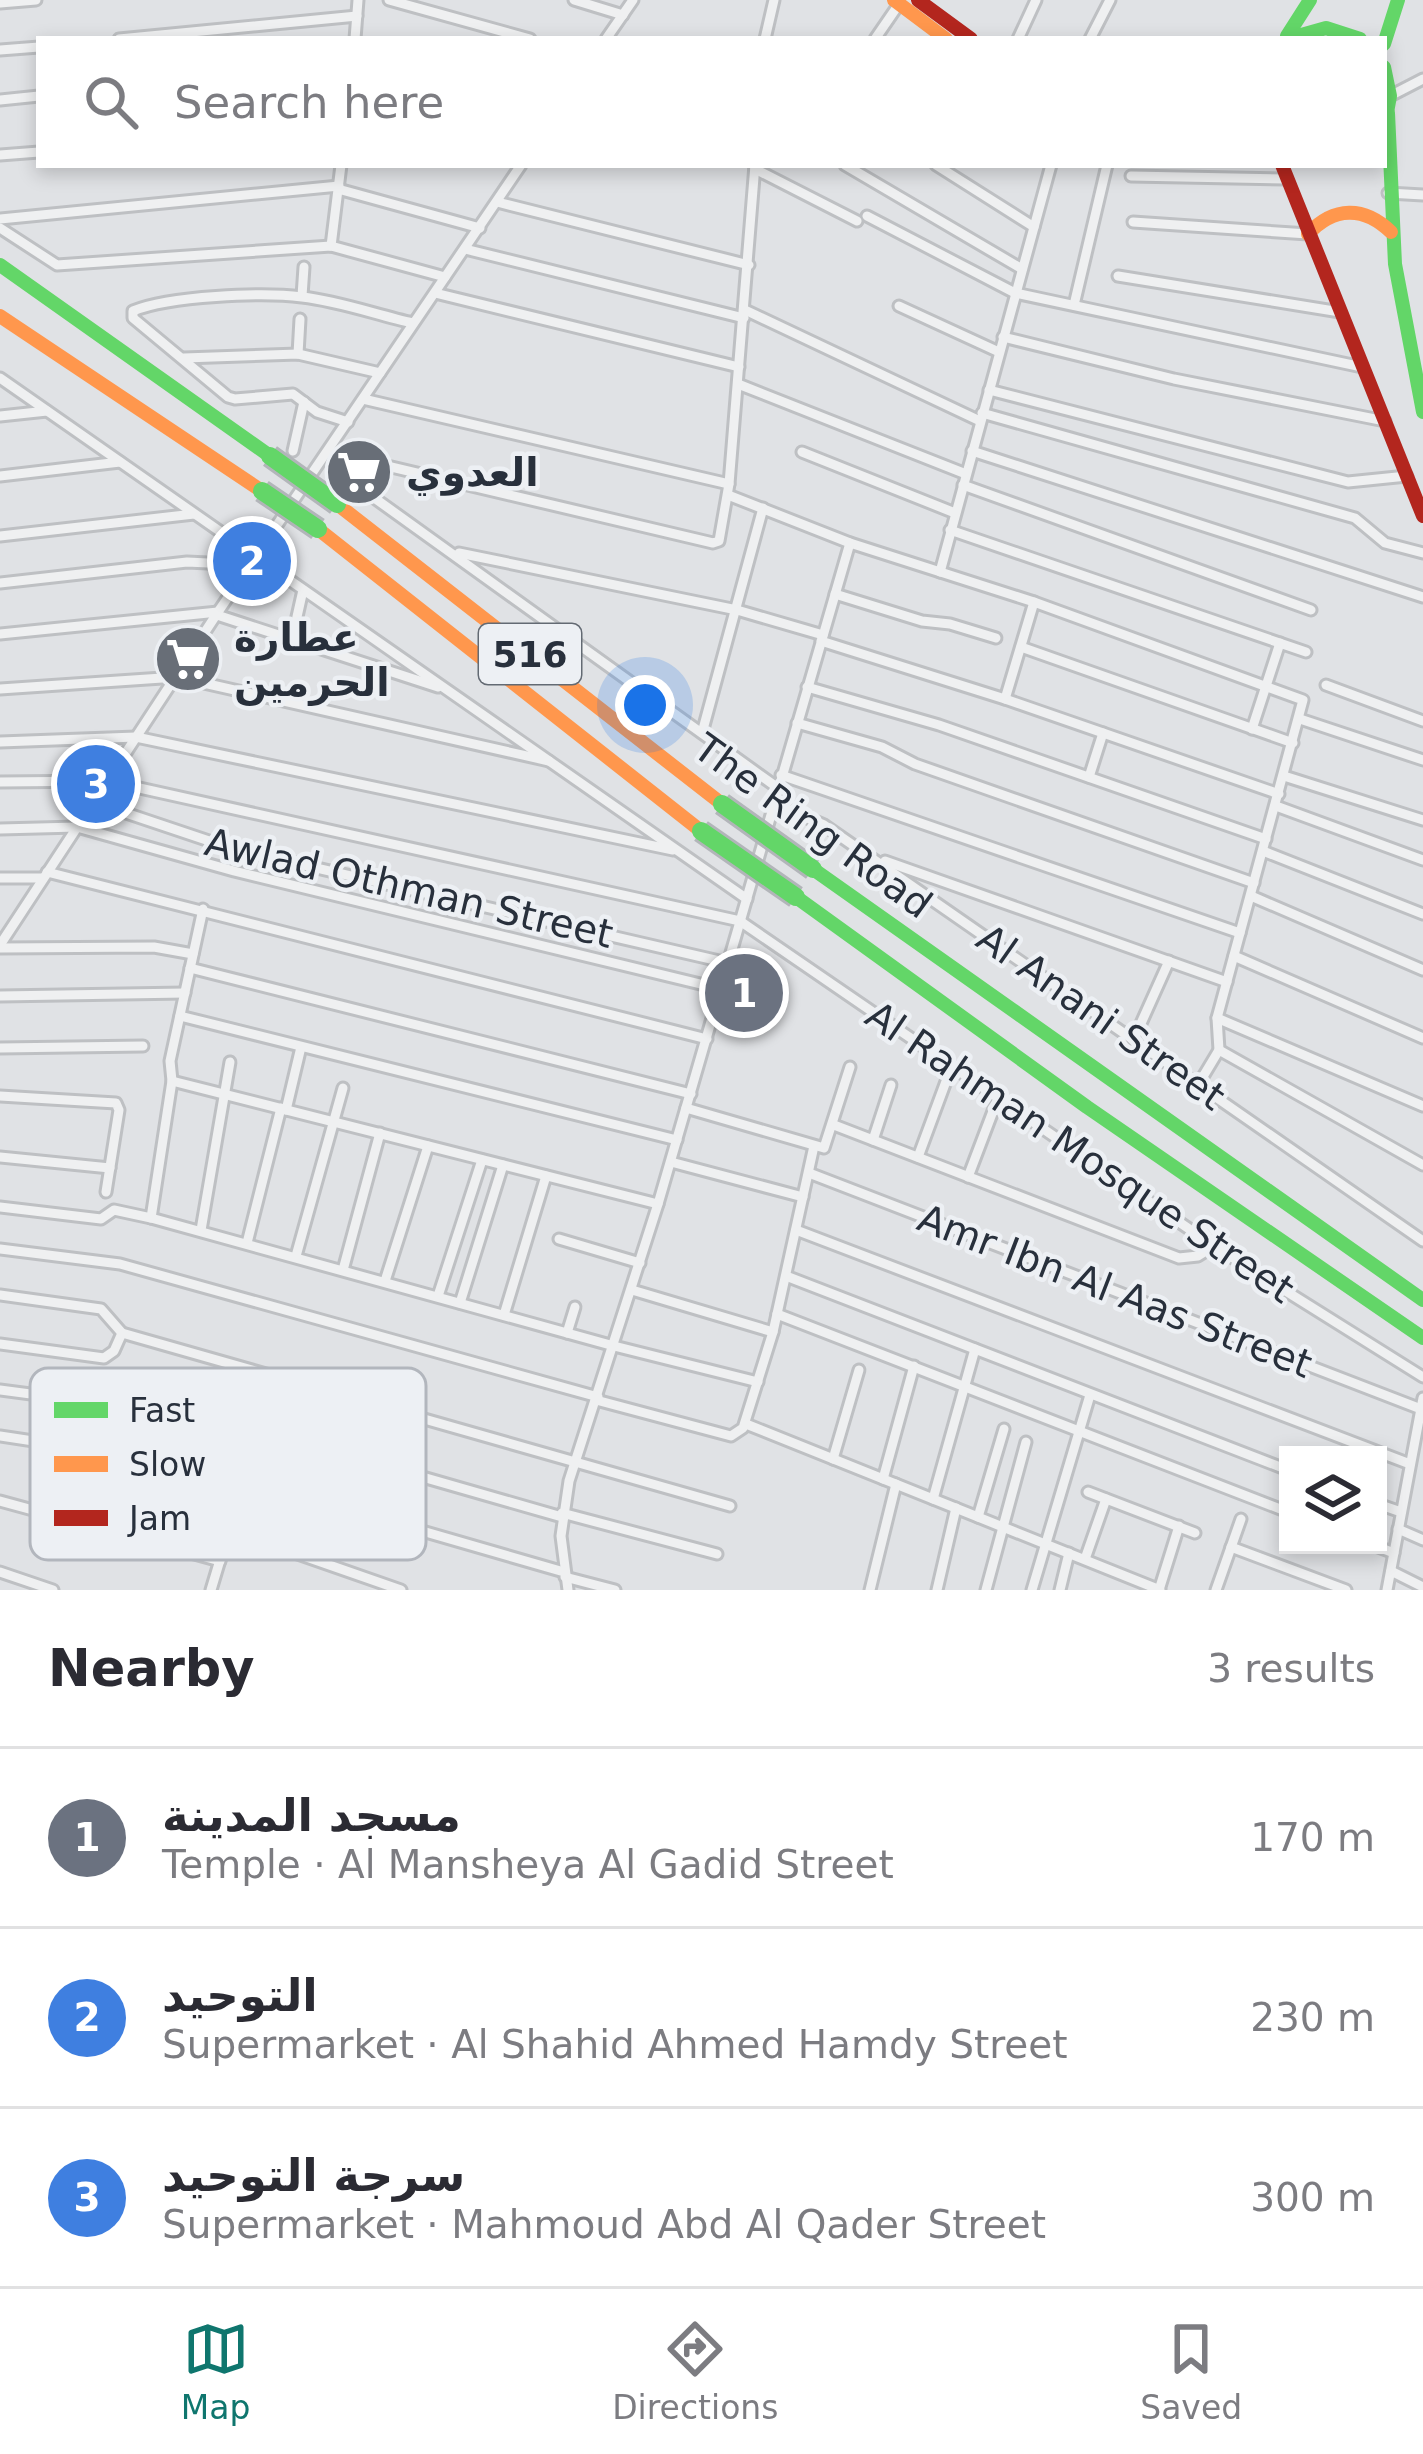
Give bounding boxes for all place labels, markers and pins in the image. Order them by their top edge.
supermarket icon: العدوي [324,437,394,507]
place label: العدوي [406,450,539,496]
pin: 2 [213,516,291,606]
place label: عطارة الحرمين [234,615,390,706]
supermarket icon: عطارة الحرمين [153,624,223,694]
pin: 3 [57,739,135,829]
pin: 1 [705,948,783,1038]

